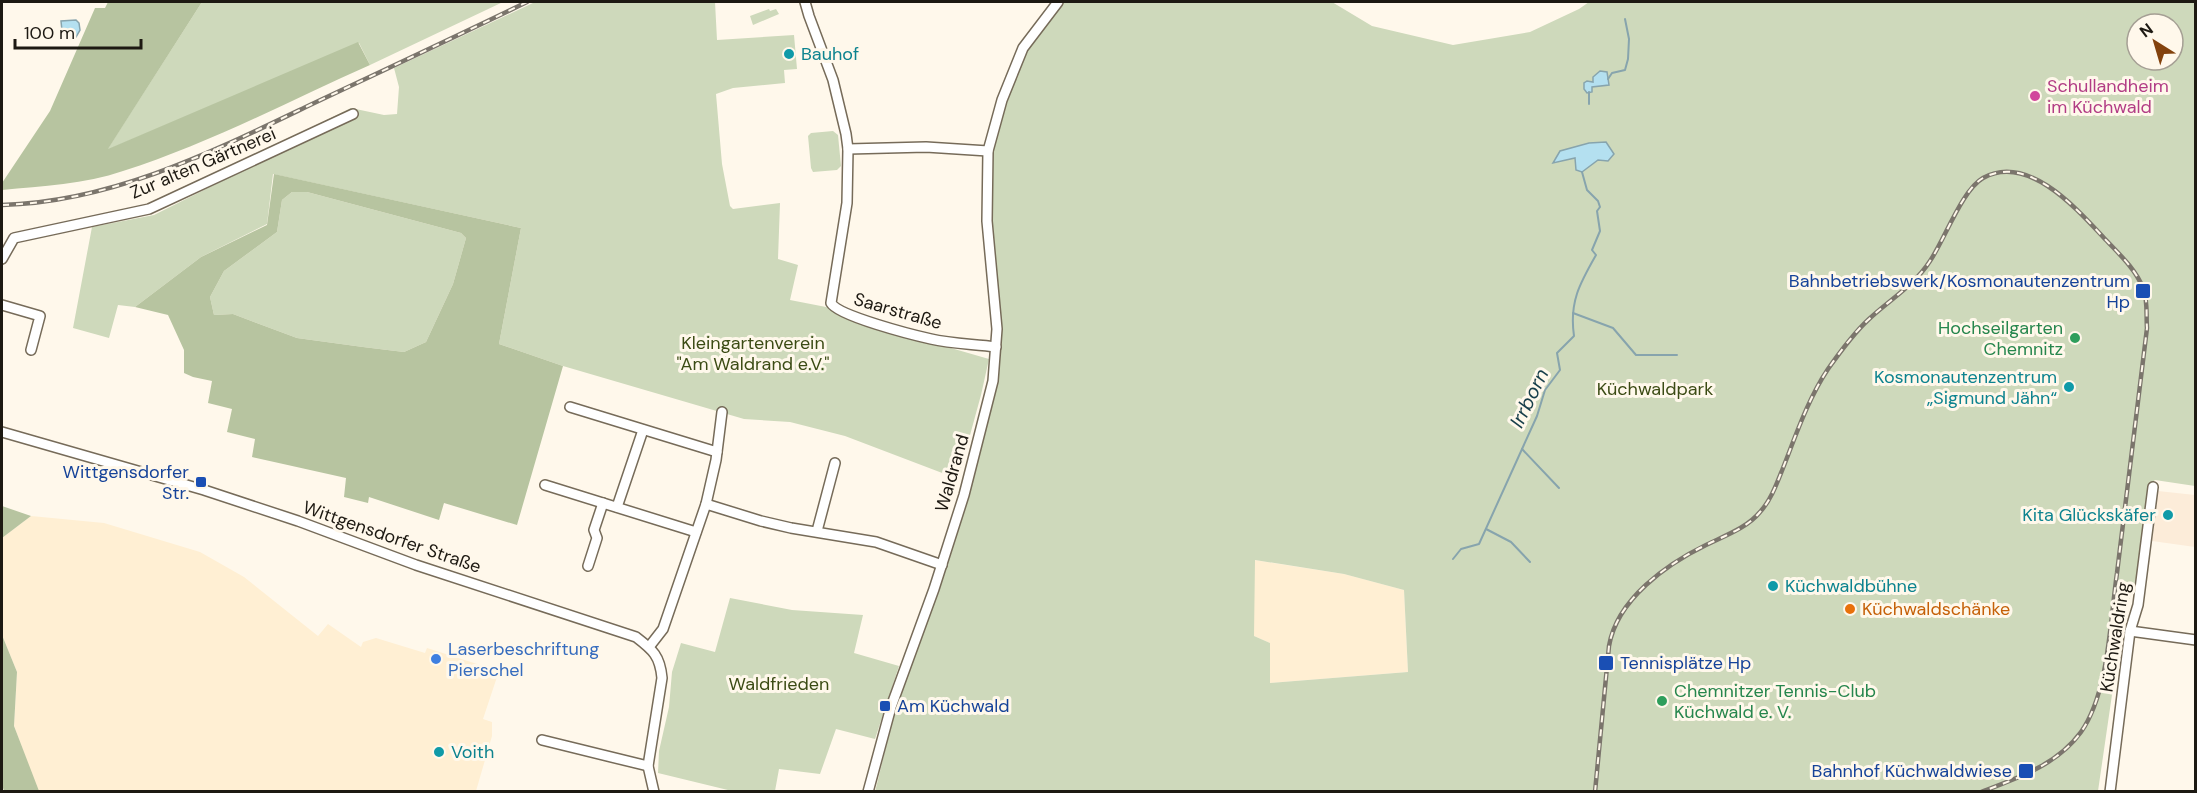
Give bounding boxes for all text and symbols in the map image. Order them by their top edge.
scale bar [15,12,141,50]
north arrow [2125,12,2185,72]
text: N [2135,19,2157,42]
text: 100 m [24,21,75,45]
place label: Bauhof [801,42,859,66]
marker: Bauhof [782,47,796,61]
place label: Schullandheim im Küchwald [2047,74,2169,119]
marker: Schullandheim im Küchwald [2028,89,2042,103]
street label: Zur alten Gärtnerei [126,121,280,205]
place label: Bahnbetriebswerk/Kosmonautenzentrum Hp [1789,269,2130,314]
marker: Bahnbetriebswerk/Kosmonautenzentrum Hp [2134,282,2152,300]
street label: Saarstraße [851,287,945,335]
place label: Hochseilgarten Chemnitz [1938,316,2063,361]
park label: Kleingartenverein "Am Waldrand e.V." [676,331,830,376]
marker: Hochseilgarten Chemnitz [2068,331,2082,345]
water label: Irrborn [1504,364,1554,432]
place label: Kosmonautenzentrum „Sigmund Jähn“ [1874,365,2057,410]
park label: Küchwaldpark [1597,377,1713,401]
marker: Kosmonautenzentrum „Sigmund Jähn“ [2062,380,2076,394]
street label: Waldrand [929,431,975,515]
place label: Wittgensdorfer Str. [63,460,189,505]
marker: Wittgensdorfer Str. [194,475,208,489]
street label: Wittgensdorfer Straße [300,495,484,579]
place label: Kita Glückskäfer [2022,503,2156,527]
marker: Kita Glückskäfer [2161,508,2175,522]
place label: Küchwaldbühne [1785,574,1917,598]
marker: Küchwaldbühne [1766,579,1780,593]
street label: Küchwaldring [2094,580,2136,694]
place label: Küchwaldschänke [1862,597,2010,621]
marker: Küchwaldschänke [1843,602,1857,616]
place label: Laserbeschriftung Pierschel [448,637,599,682]
place label: Tennisplätze Hp [1620,651,1751,675]
marker: Laserbeschriftung Pierschel [429,652,443,666]
marker: Tennisplätze Hp [1597,654,1615,672]
park label: Waldfrieden [729,672,829,696]
place label: Chemnitzer Tennis-Club Küchwald e. V. [1674,679,1876,724]
place label: Am Küchwald [897,694,1009,718]
marker: Chemnitzer Tennis-Club Küchwald e. V. [1655,694,1669,708]
marker: Am Küchwald [878,699,892,713]
place label: Voith [451,740,494,764]
marker: Voith [432,745,446,759]
place label: Bahnhof Küchwaldwiese [1812,759,2012,783]
marker: Bahnhof Küchwaldwiese [2017,762,2035,780]

